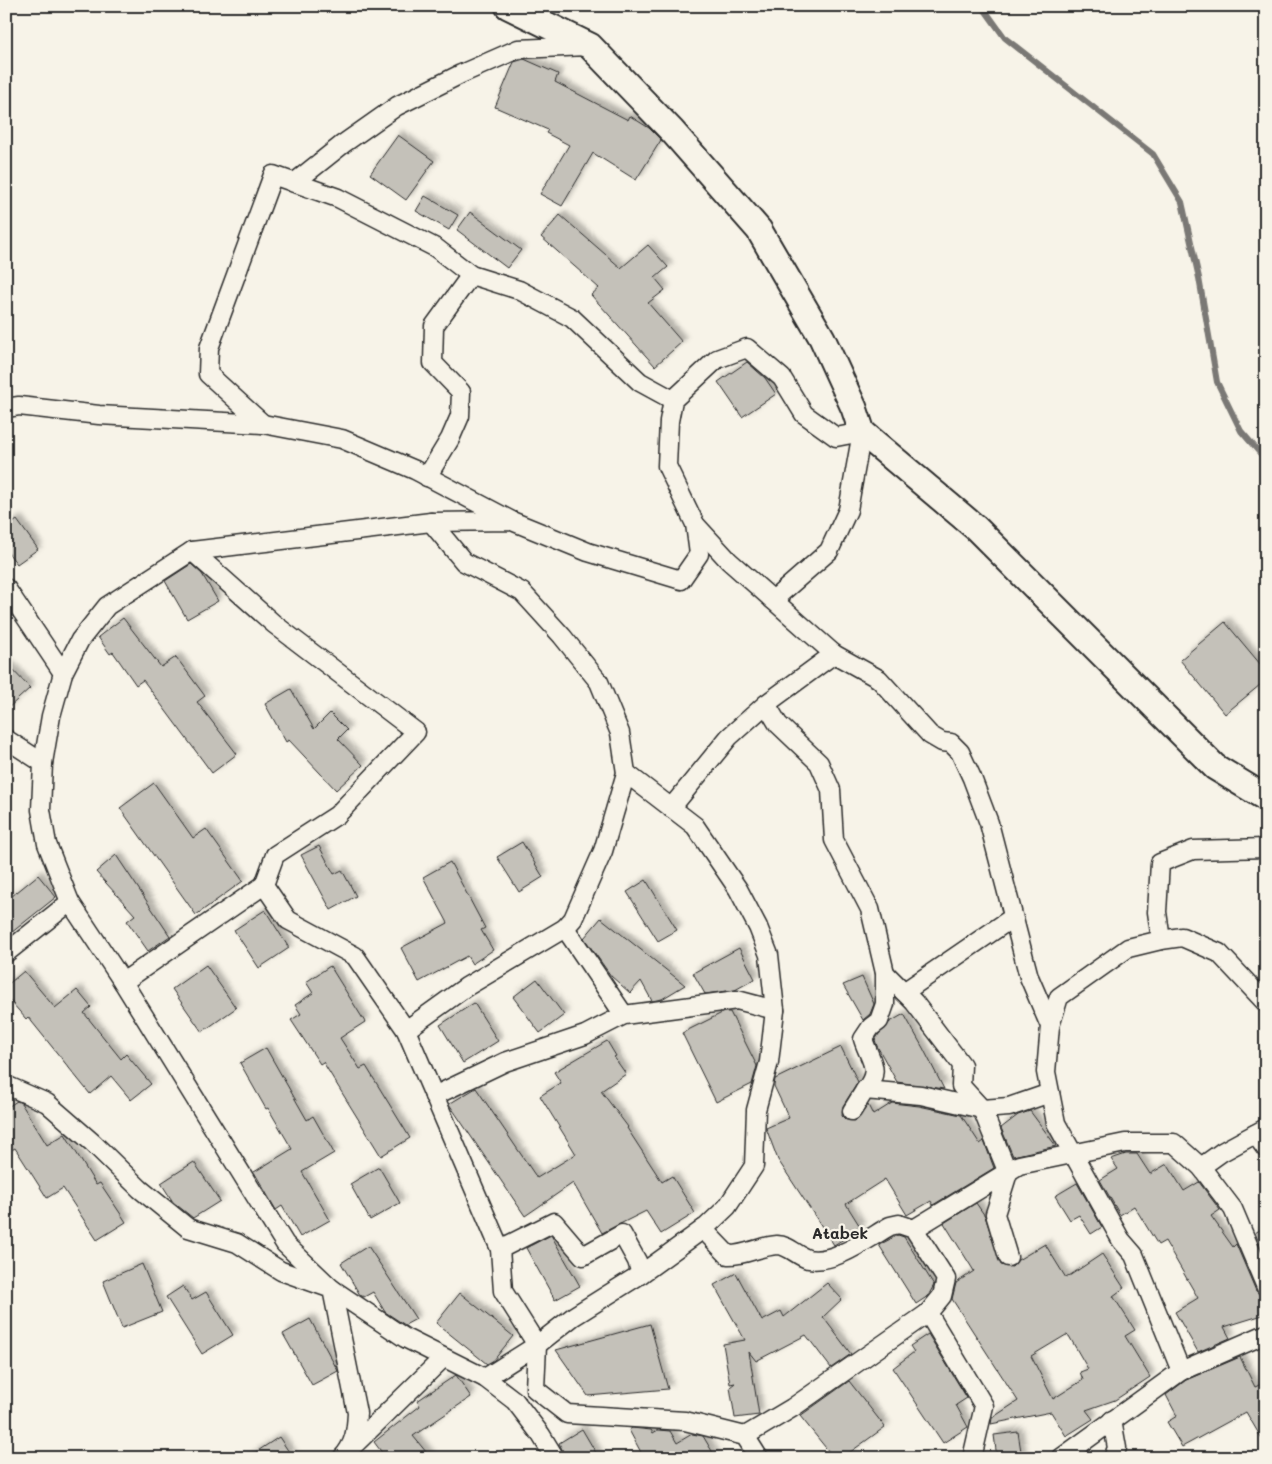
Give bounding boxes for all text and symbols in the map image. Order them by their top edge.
district label: Atabek [812,1222,868,1243]

